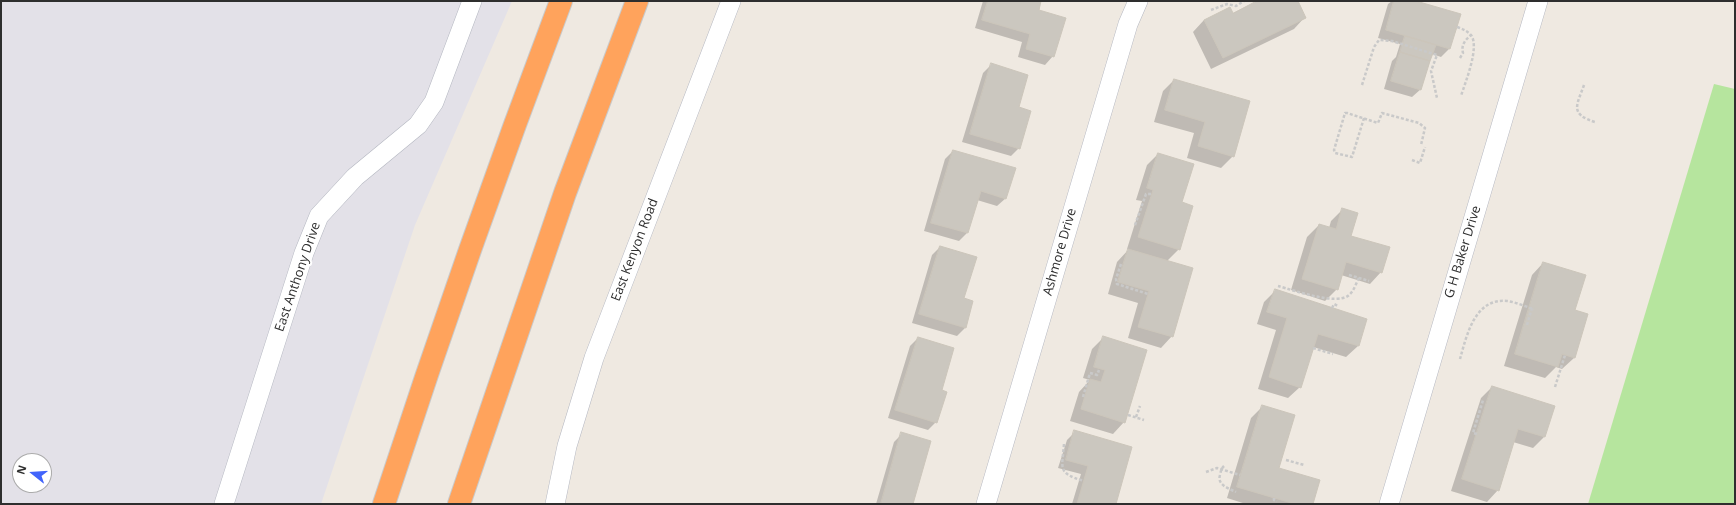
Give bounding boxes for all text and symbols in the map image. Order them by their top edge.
street label: East Kenyon Road [608,197,662,303]
street label: G H Baker Drive [1441,204,1485,300]
street label: Ashmore Drive [1040,207,1080,297]
street label: East Anthony Drive [272,220,324,334]
north arrow [12,453,52,493]
text: N [13,463,29,476]

